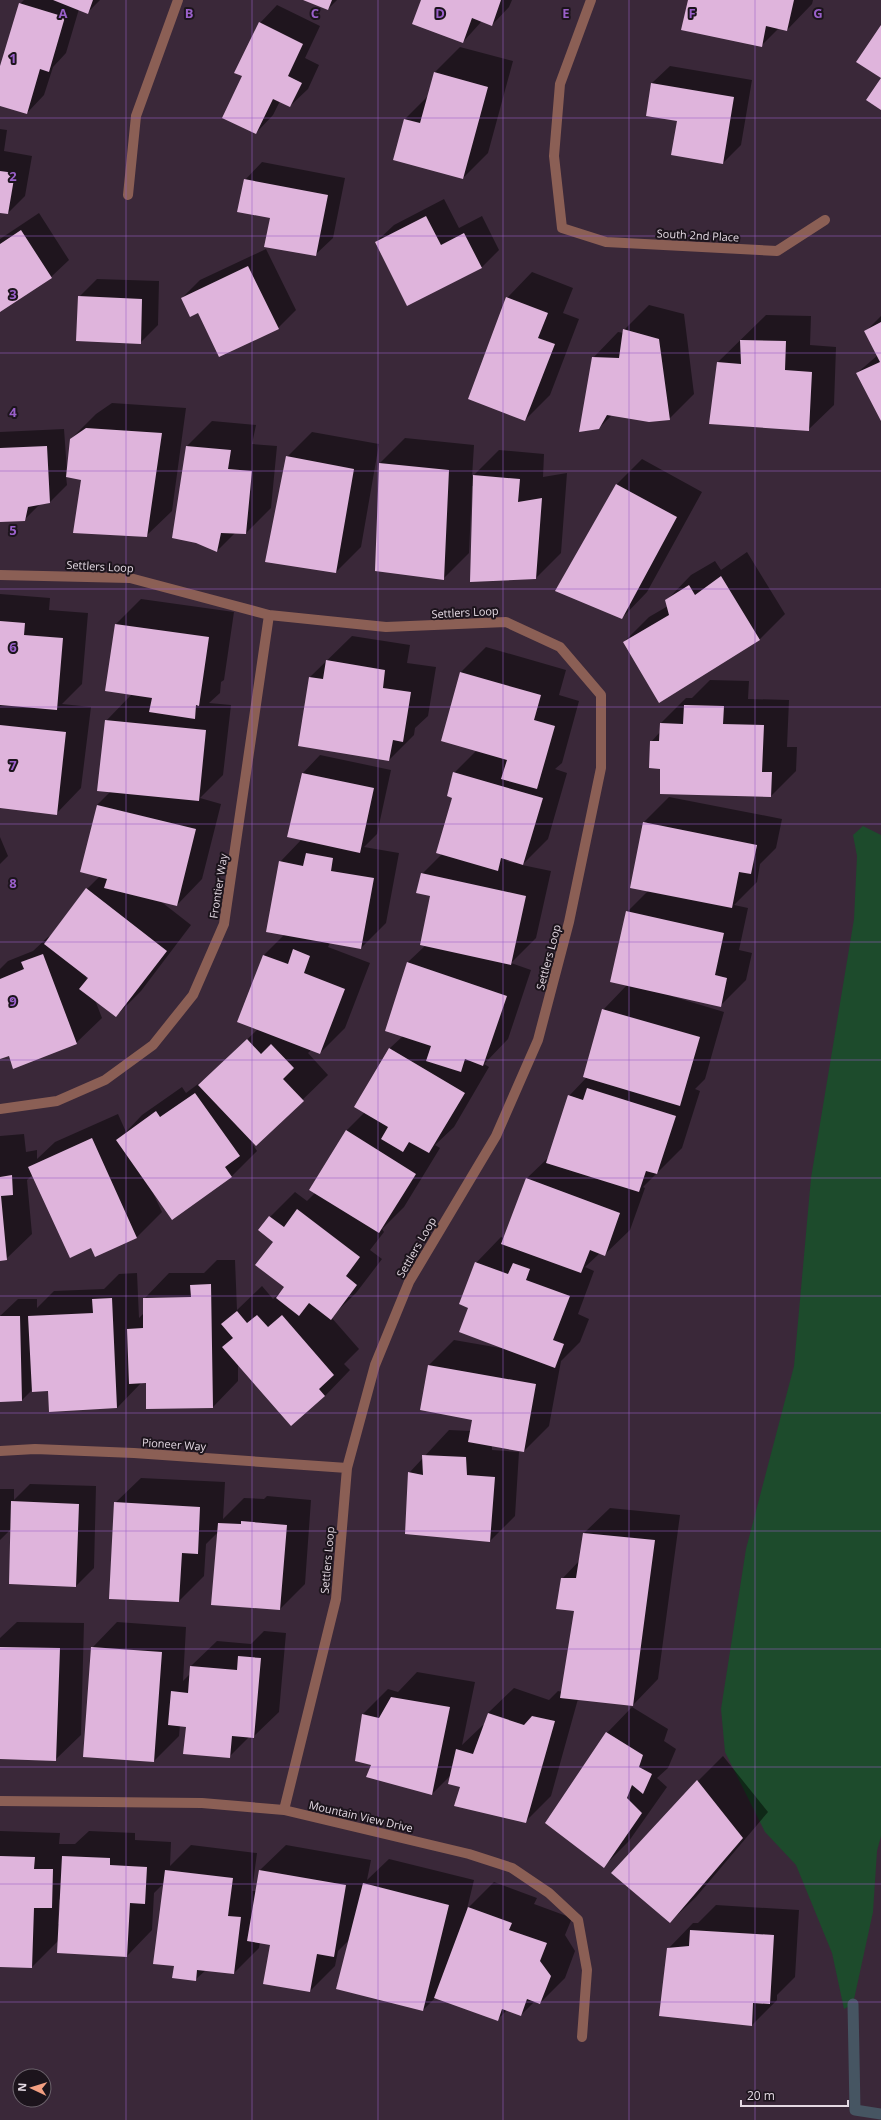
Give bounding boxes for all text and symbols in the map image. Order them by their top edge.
text: A [59,4,68,22]
text: B [185,4,194,22]
text: C [311,4,319,22]
text: D [435,4,445,22]
text: E [562,4,570,22]
text: F [688,4,696,22]
text: G [813,4,823,22]
text: 1 [9,49,17,67]
text: 2 [9,167,17,185]
street label: South 2nd Place [656,225,740,245]
text: 3 [9,285,17,303]
text: 4 [9,403,17,421]
text: 5 [9,521,17,539]
street label: Settlers Loop [66,557,134,575]
street label: Settlers Loop [431,603,499,621]
text: 6 [9,638,17,656]
text: 7 [9,756,17,774]
street label: Frontier Way [205,852,231,920]
text: 8 [9,874,17,892]
street label: Settlers Loop [532,922,564,991]
text: 9 [9,992,17,1010]
street label: Settlers Loop [393,1214,439,1280]
street label: Pioneer Way [141,1434,207,1454]
street label: Settlers Loop [317,1526,337,1594]
street label: Mountain View Drive [308,1797,414,1835]
north arrow [12,2068,52,2108]
text: N [14,2082,29,2092]
scale bar [741,2082,848,2108]
text: 20 m [747,2087,775,2104]

